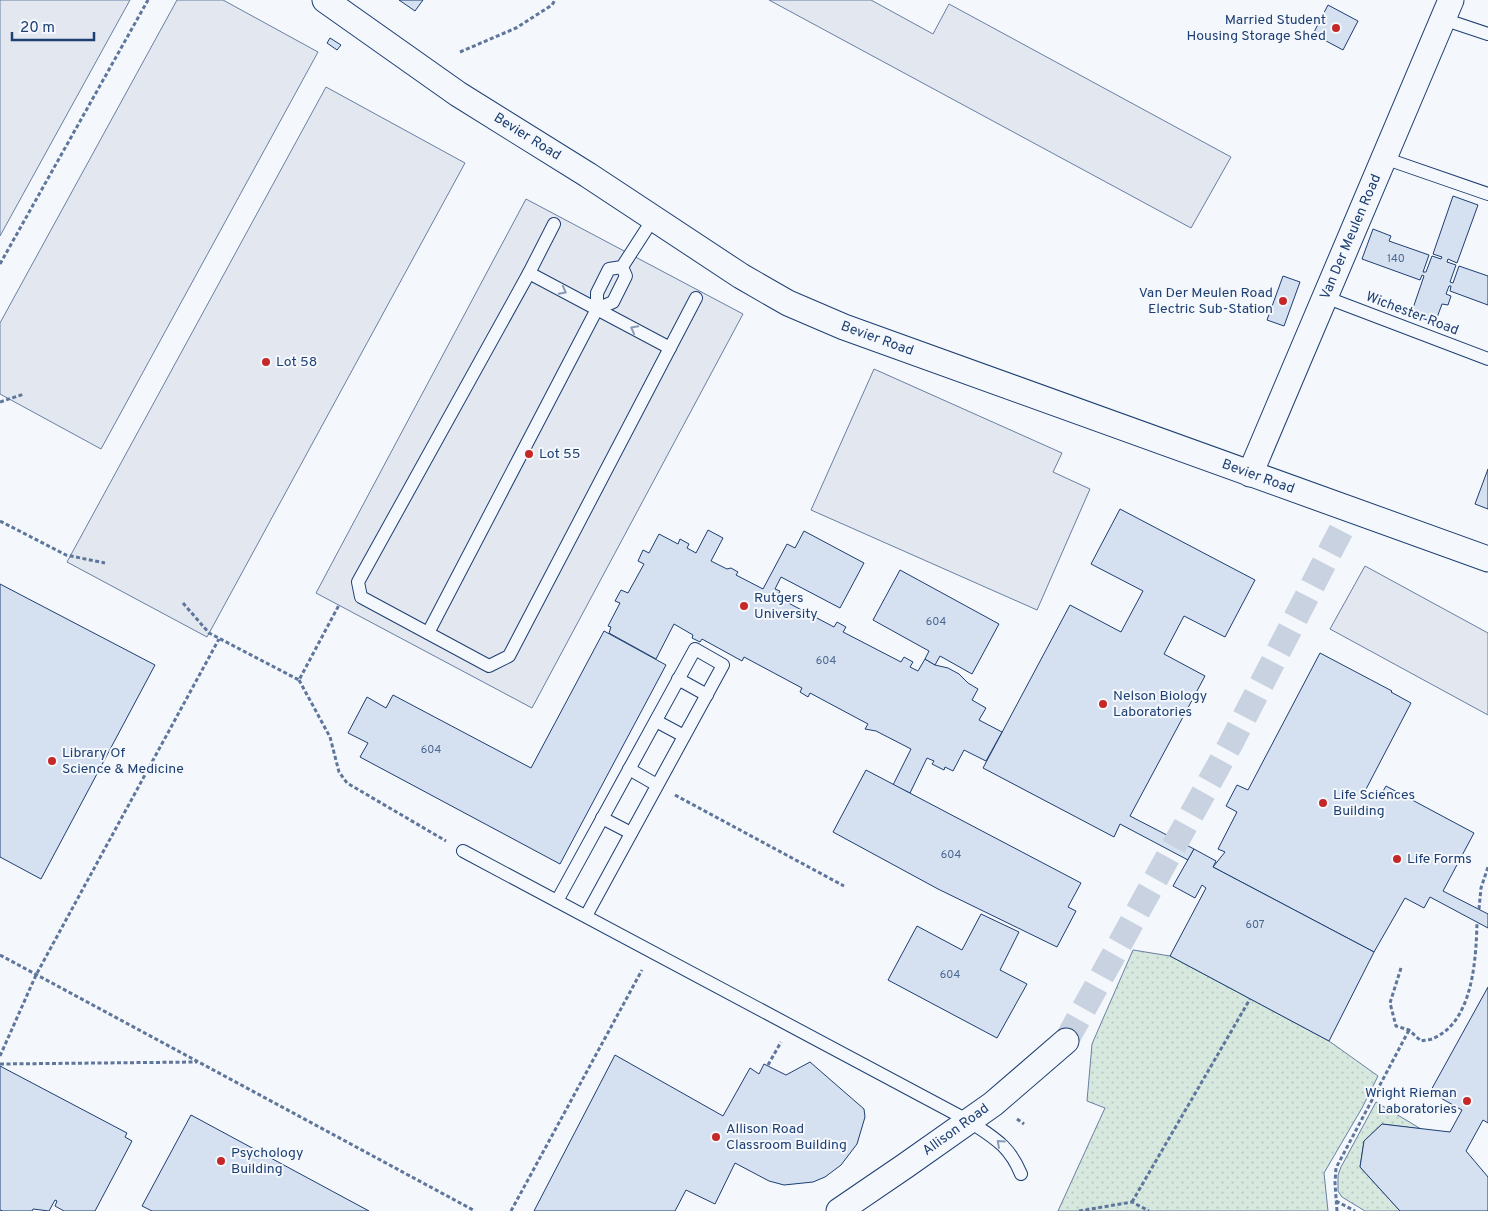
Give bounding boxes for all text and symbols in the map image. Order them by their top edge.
scale bar [12,10,95,42]
place label: Married Student Housing Storage Shed [1186,12,1326,45]
text: 20 m [20,19,55,38]
marker: Married Student Housing Storage Shed [1330,22,1342,34]
street label: Bevier Road [490,110,564,164]
street label: Van Der Meulen Road [1317,172,1385,302]
house number: 140 [1387,252,1405,266]
one-way arrow [558,285,567,295]
place label: Van Der Meulen Road Electric Sub-Station [1139,285,1273,318]
street label: Wichester Road [1363,288,1461,340]
marker: Van Der Meulen Road Electric Sub-Station [1277,295,1289,307]
street label: Bevier Road [838,318,916,360]
one-way arrow [630,325,639,335]
place label: Lot 58 [276,354,317,371]
marker: Lot 58 [260,356,272,368]
place label: Lot 55 [539,446,580,463]
marker: Lot 55 [523,448,535,460]
street label: Bevier Road [1219,456,1297,498]
place label: Rutgers University [754,590,818,623]
marker: Rutgers University [738,600,750,612]
house number: 604 [926,615,946,629]
house number: 604 [816,654,836,668]
place label: Nelson Biology Laboratories [1113,688,1207,721]
marker: Nelson Biology Laboratories [1097,698,1109,710]
house number: 604 [421,743,441,757]
place label: Library Of Science & Medicine [62,745,184,778]
marker: Library Of Science & Medicine [46,755,58,767]
place label: Life Sciences Building [1333,787,1415,820]
marker: Life Sciences Building [1317,797,1329,809]
house number: 604 [941,848,961,862]
place label: Life Forms [1407,851,1472,868]
marker: Life Forms [1391,853,1403,865]
house number: 607 [1245,918,1265,932]
house number: 604 [940,968,960,982]
place label: Wright Rieman Laboratories [1365,1085,1457,1118]
marker: Wright Rieman Laboratories [1461,1095,1473,1107]
street label: Allison Road [919,1100,993,1160]
place label: Allison Road Classroom Building [726,1121,847,1154]
marker: Allison Road Classroom Building [710,1131,722,1143]
one-way arrow [997,1140,1006,1149]
place label: Psychology Building [231,1145,303,1178]
marker: Psychology Building [215,1155,227,1167]

